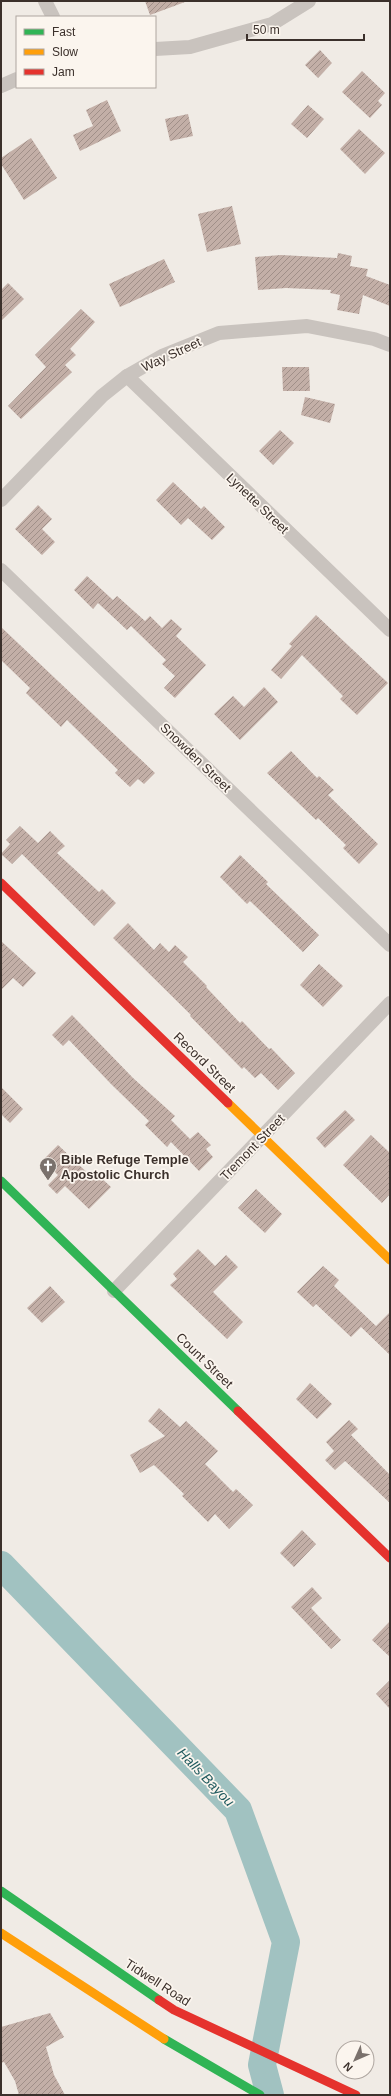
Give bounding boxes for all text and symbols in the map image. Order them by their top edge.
legend [16,16,156,88]
scale bar [247,16,364,42]
text: 50 m [253,23,280,37]
text: Fast [52,25,76,39]
text: Slow [52,45,78,59]
text: Jam [52,65,75,79]
street label: Way Street [139,334,204,375]
street label: Lynette Street [224,470,292,537]
street label: Snowden Street [157,720,234,795]
street label: Record Street [171,1029,239,1096]
street label: Tremont Street [217,1111,288,1184]
place label: Bible Refuge Temple Apostolic Church [61,1152,189,1182]
church icon: Bible Refuge Temple Apostolic Church [38,1156,58,1181]
street label: Count Street [173,1330,236,1391]
water label: Halls Bayou [174,1745,238,1810]
street label: Tidwell Road [122,1956,193,2009]
north arrow [335,2040,375,2080]
text: N [341,2060,355,2074]

